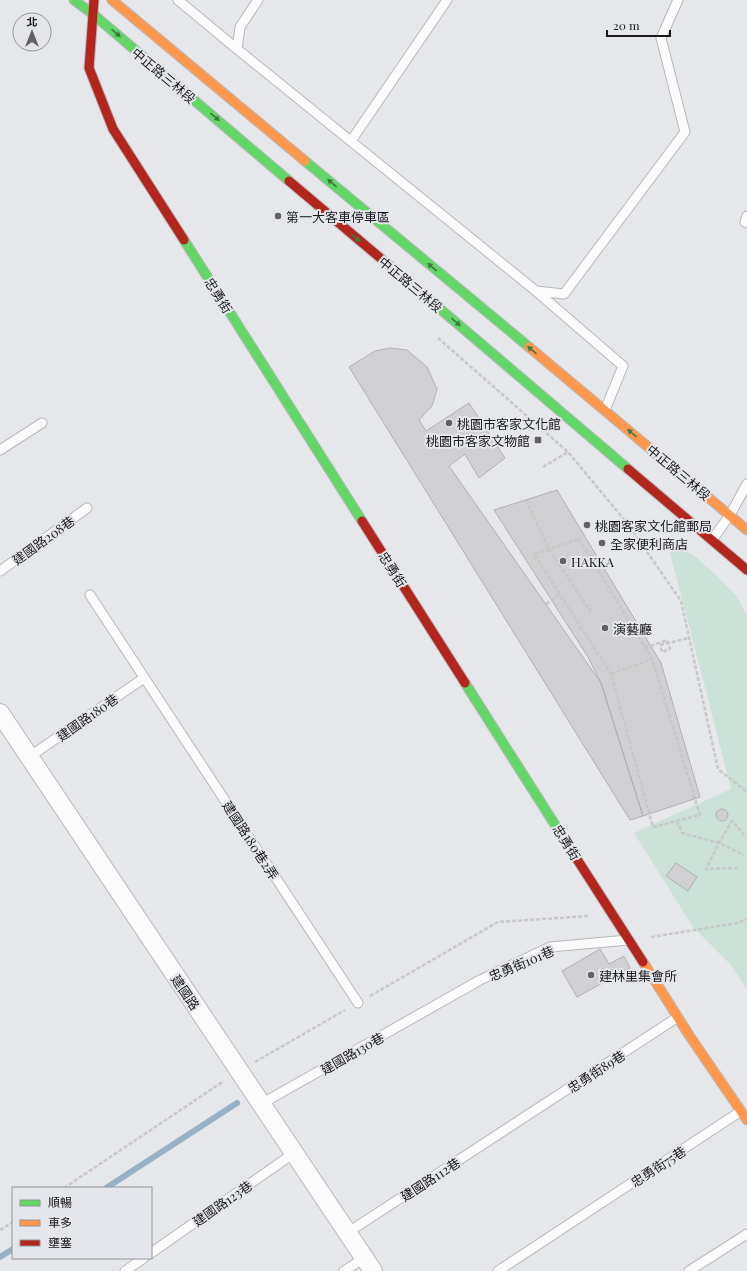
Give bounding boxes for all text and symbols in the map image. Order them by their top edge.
north arrow [12,12,52,52]
scale bar [607,12,670,38]
text: 北 [27,14,38,29]
text: 20 m [613,17,640,33]
one-way arrow [110,29,121,38]
street label: 中正路三林段 [129,43,199,107]
one-way arrow [209,113,220,122]
one-way arrow [327,179,337,188]
place label: 第一大客車停車區 [286,208,390,225]
marker: 第一大客車停車區 [273,211,283,221]
one-way arrow [351,233,362,242]
street label: 中正路三林段 [376,252,446,316]
one-way arrow [427,262,437,271]
street label: 忠勇街 [201,274,237,316]
one-way arrow [451,317,460,326]
one-way arrow [526,345,537,354]
place label: 桃園市客家文化館 [457,415,561,432]
marker: 桃園市客家文化館 [444,418,454,428]
one-way arrow [626,428,637,437]
place label: 桃園市客家文物館 [426,432,530,449]
marker: 桃園市客家文物館 [533,435,543,445]
street label: 中正路三林段 [644,440,714,504]
street label: 建國路208巷 [9,512,77,568]
place label: 桃園客家文化館郵局 [595,517,712,534]
marker: 桃園客家文化館郵局 [582,520,592,530]
place label: 全家便利商店 [610,535,688,552]
marker: 全家便利商店 [597,538,607,548]
street label: 忠勇街 [375,548,411,590]
place label: HAKKA [571,553,615,570]
marker: HAKKA [558,556,568,566]
place label: 演藝廳 [613,620,652,637]
marker: 演藝廳 [600,623,610,633]
street label: 建國路180巷 [53,690,121,744]
street label: 建國路180巷2弄 [219,797,283,883]
street label: 忠勇街 [549,821,585,863]
street label: 忠勇街101巷 [486,942,556,984]
place label: 建林里集會所 [599,967,677,984]
marker: 建林里集會所 [586,970,596,980]
street label: 建國路 [168,971,204,1013]
street label: 建國路130巷 [317,1028,387,1078]
street label: 忠勇街89巷 [564,1046,628,1096]
street label: 忠勇街75巷 [627,1142,689,1190]
street label: 建國路112巷 [397,1153,463,1205]
street label: 建國路123巷 [189,1176,255,1230]
legend [12,1187,152,1259]
text: 順暢 [48,1194,72,1210]
text: 車多 [48,1214,72,1230]
text: 壅塞 [48,1234,72,1250]

